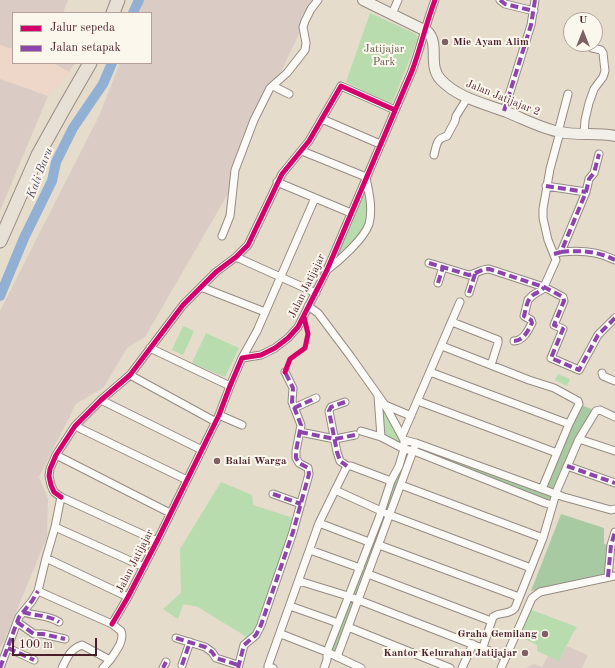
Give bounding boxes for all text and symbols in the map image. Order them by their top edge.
legend [12,12,152,64]
north arrow [563,12,603,52]
text: U [579,15,587,26]
text: Jalur sepeda [50,22,115,34]
place label: Mie Ayam Alim [453,35,529,49]
marker: Mie Ayam Alim [440,37,450,47]
text: Jalan setapak [50,42,121,54]
park label: Jatijajar Park [364,42,404,68]
street label: Jalan Jatijajar 2 [464,77,542,119]
water label: Kali Baru [24,146,56,200]
street label: Jalan Jatijajar [286,252,328,320]
place label: Balai Warga [225,454,287,468]
marker: Balai Warga [212,456,222,466]
street label: Jalan Jatijajar [113,527,157,595]
place label: Graha Gemilang [458,627,537,641]
marker: Graha Gemilang [540,629,550,639]
scale bar [14,630,99,656]
text: 100 m [19,639,53,651]
place label: Kantor Kelurahan Jatijajar [383,646,517,660]
marker: Kantor Kelurahan Jatijajar [520,648,530,658]

